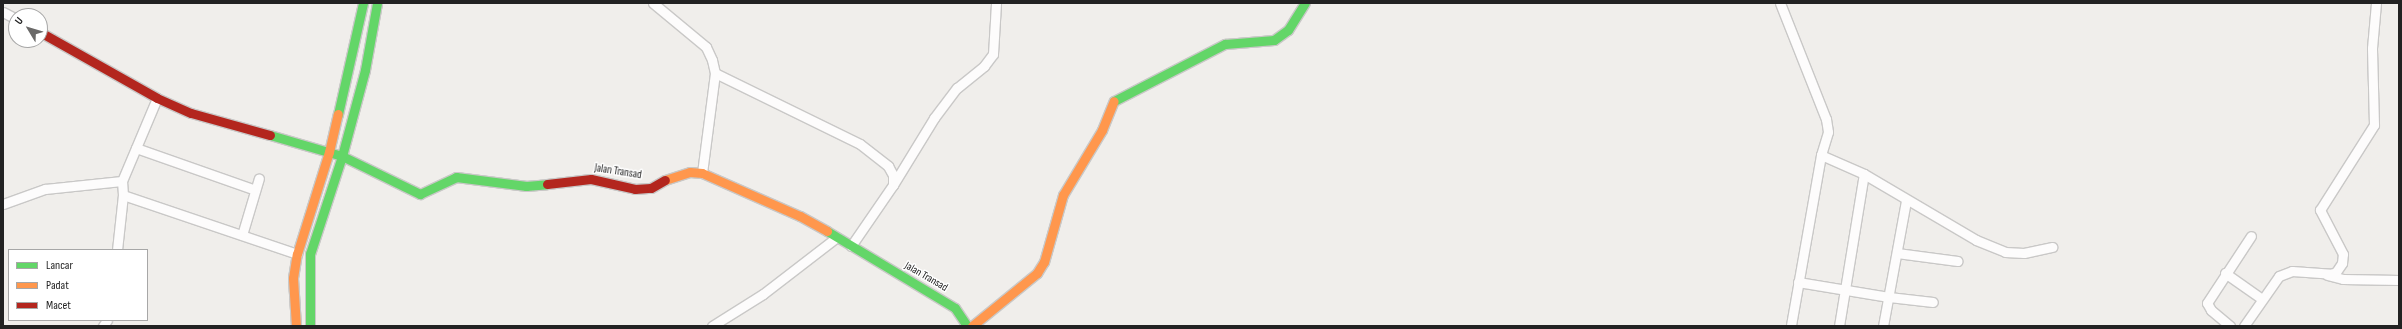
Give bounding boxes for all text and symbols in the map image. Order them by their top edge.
north arrow [8,8,48,48]
text: U [12,15,26,27]
street label: Jalan Transad [593,162,643,182]
legend [8,249,148,321]
text: Lancar [46,258,73,273]
street label: Jalan Transad [902,259,950,295]
text: Padat [46,278,69,293]
text: Macet [46,298,71,313]

